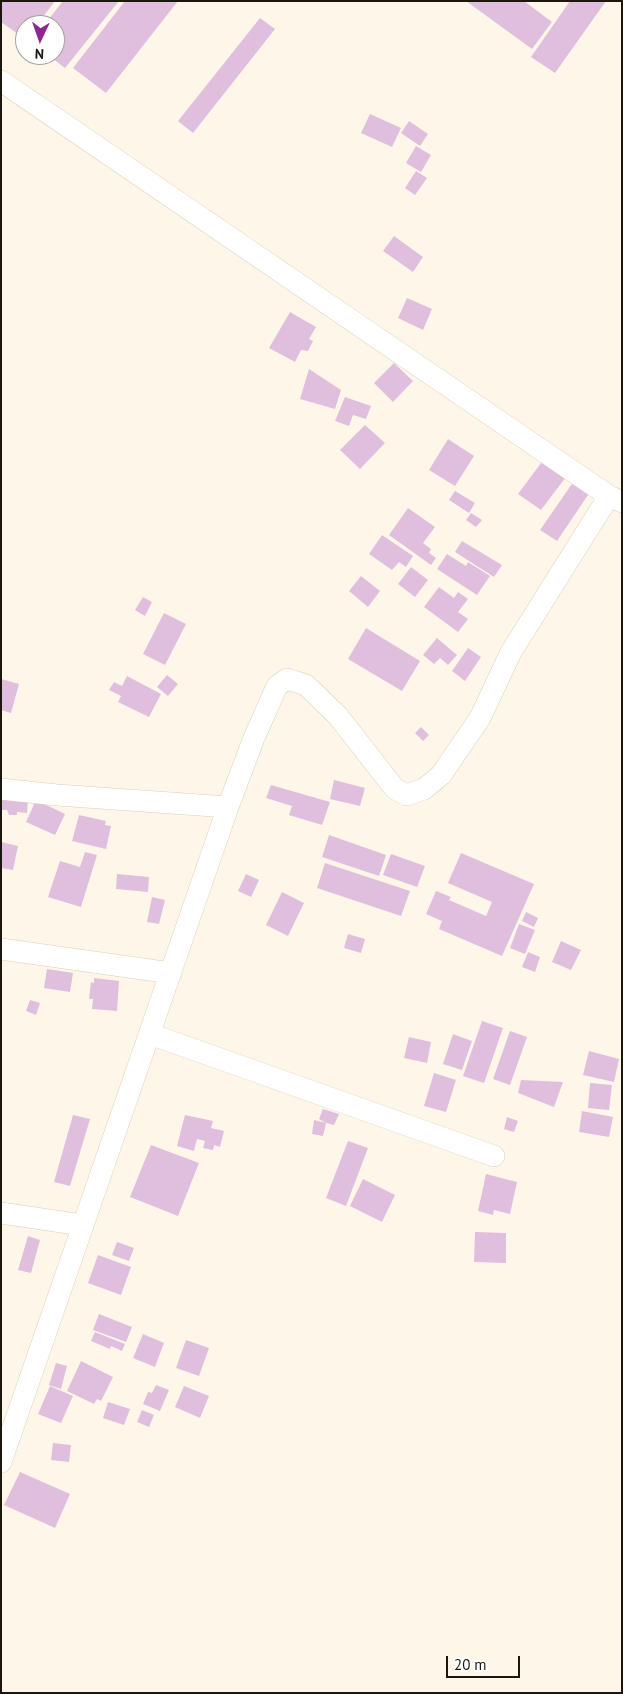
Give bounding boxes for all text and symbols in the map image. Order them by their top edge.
north arrow [15,15,65,65]
text: N [34,45,44,63]
scale bar [448,1646,522,1678]
text: 20 m [454,1655,487,1674]

